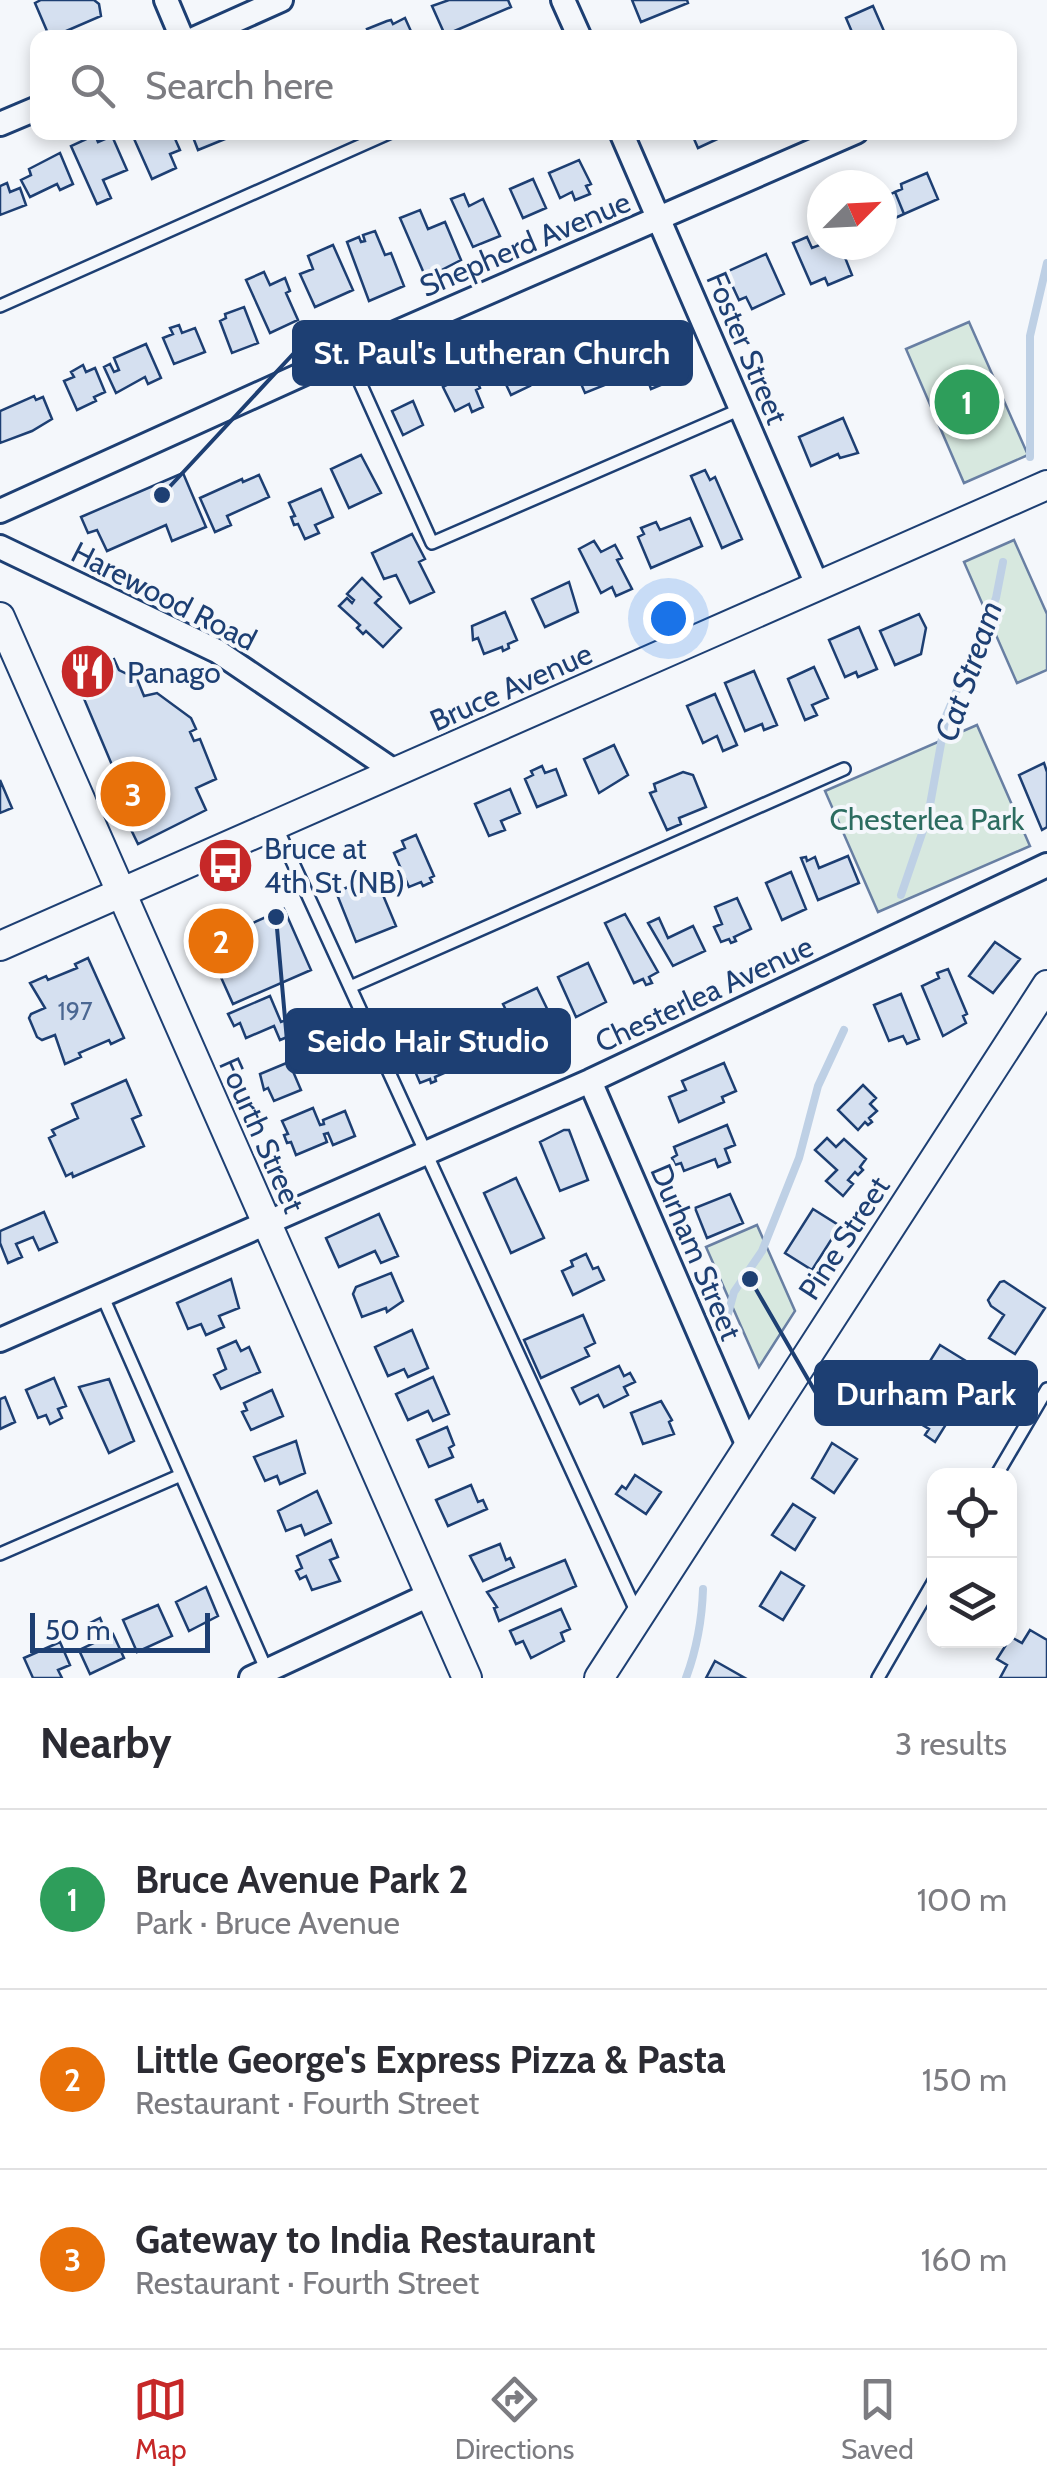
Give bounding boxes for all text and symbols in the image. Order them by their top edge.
search box [30,30,1017,140]
icon: search [65,58,120,113]
text: Search here [145,62,334,109]
north arrow [807,170,897,260]
street label: Shepherd Avenue [414,183,636,305]
street label: Foster Street [698,266,796,430]
callout: St. Paul's Lutheran Church [294,322,691,384]
text: St. Paul's Lutheran Church [314,333,670,372]
pin: 1 [934,364,1000,440]
street label: Harewood Road [65,533,263,659]
your location [643,593,694,644]
water label: Cat Stream [926,596,1010,746]
street label: Bruce Avenue [424,635,598,739]
restaurant icon: Panago [58,642,118,702]
place label: Panago [127,654,221,691]
pin: 3 [100,756,166,832]
park label: Chesterlea Park [830,801,1025,838]
place label: Bruce at 4th St (NB) [264,830,405,901]
bus stop icon: Bruce at 4th St (NB) [195,835,255,895]
pin: 2 [188,904,254,978]
street label: Chesterlea Avenue [589,927,819,1061]
house number: 197 [58,996,93,1026]
callout: Seido Hair Studio [287,1010,569,1072]
text: Seido Hair Studio [307,1021,549,1060]
street label: Fourth Street [211,1052,313,1218]
street label: Durham Street [642,1158,750,1346]
street label: Pine Street [791,1169,897,1307]
callout: Durham Park [816,1362,1036,1424]
text: Durham Park [836,1374,1017,1413]
map controls [927,1468,1017,1648]
button: locate [927,1468,1017,1558]
button: layers [927,1558,1017,1648]
scale bar [30,1608,210,1652]
text: 50 m [45,1613,111,1647]
text: Nearby [40,1717,172,1769]
text: 3 results [895,1724,1007,1763]
text: Bruce Avenue Park 2 [135,1856,468,1903]
text: 1 [67,1880,78,1919]
text: 100 m [917,1880,1007,1919]
text: Park · Bruce Avenue [135,1903,400,1942]
text: Little George's Express Pizza & Pasta [135,2036,726,2083]
text: 2 [64,2060,81,2099]
text: 150 m [922,2060,1007,2099]
text: Restaurant · Fourth Street [135,2083,479,2122]
text: Gateway to India Restaurant [135,2216,596,2263]
text: 3 [64,2240,81,2279]
text: 160 m [921,2240,1007,2279]
text: Restaurant · Fourth Street [135,2263,479,2302]
tab: Map [133,2372,188,2466]
tab: Directions [455,2372,574,2466]
tab: Saved [841,2372,914,2466]

